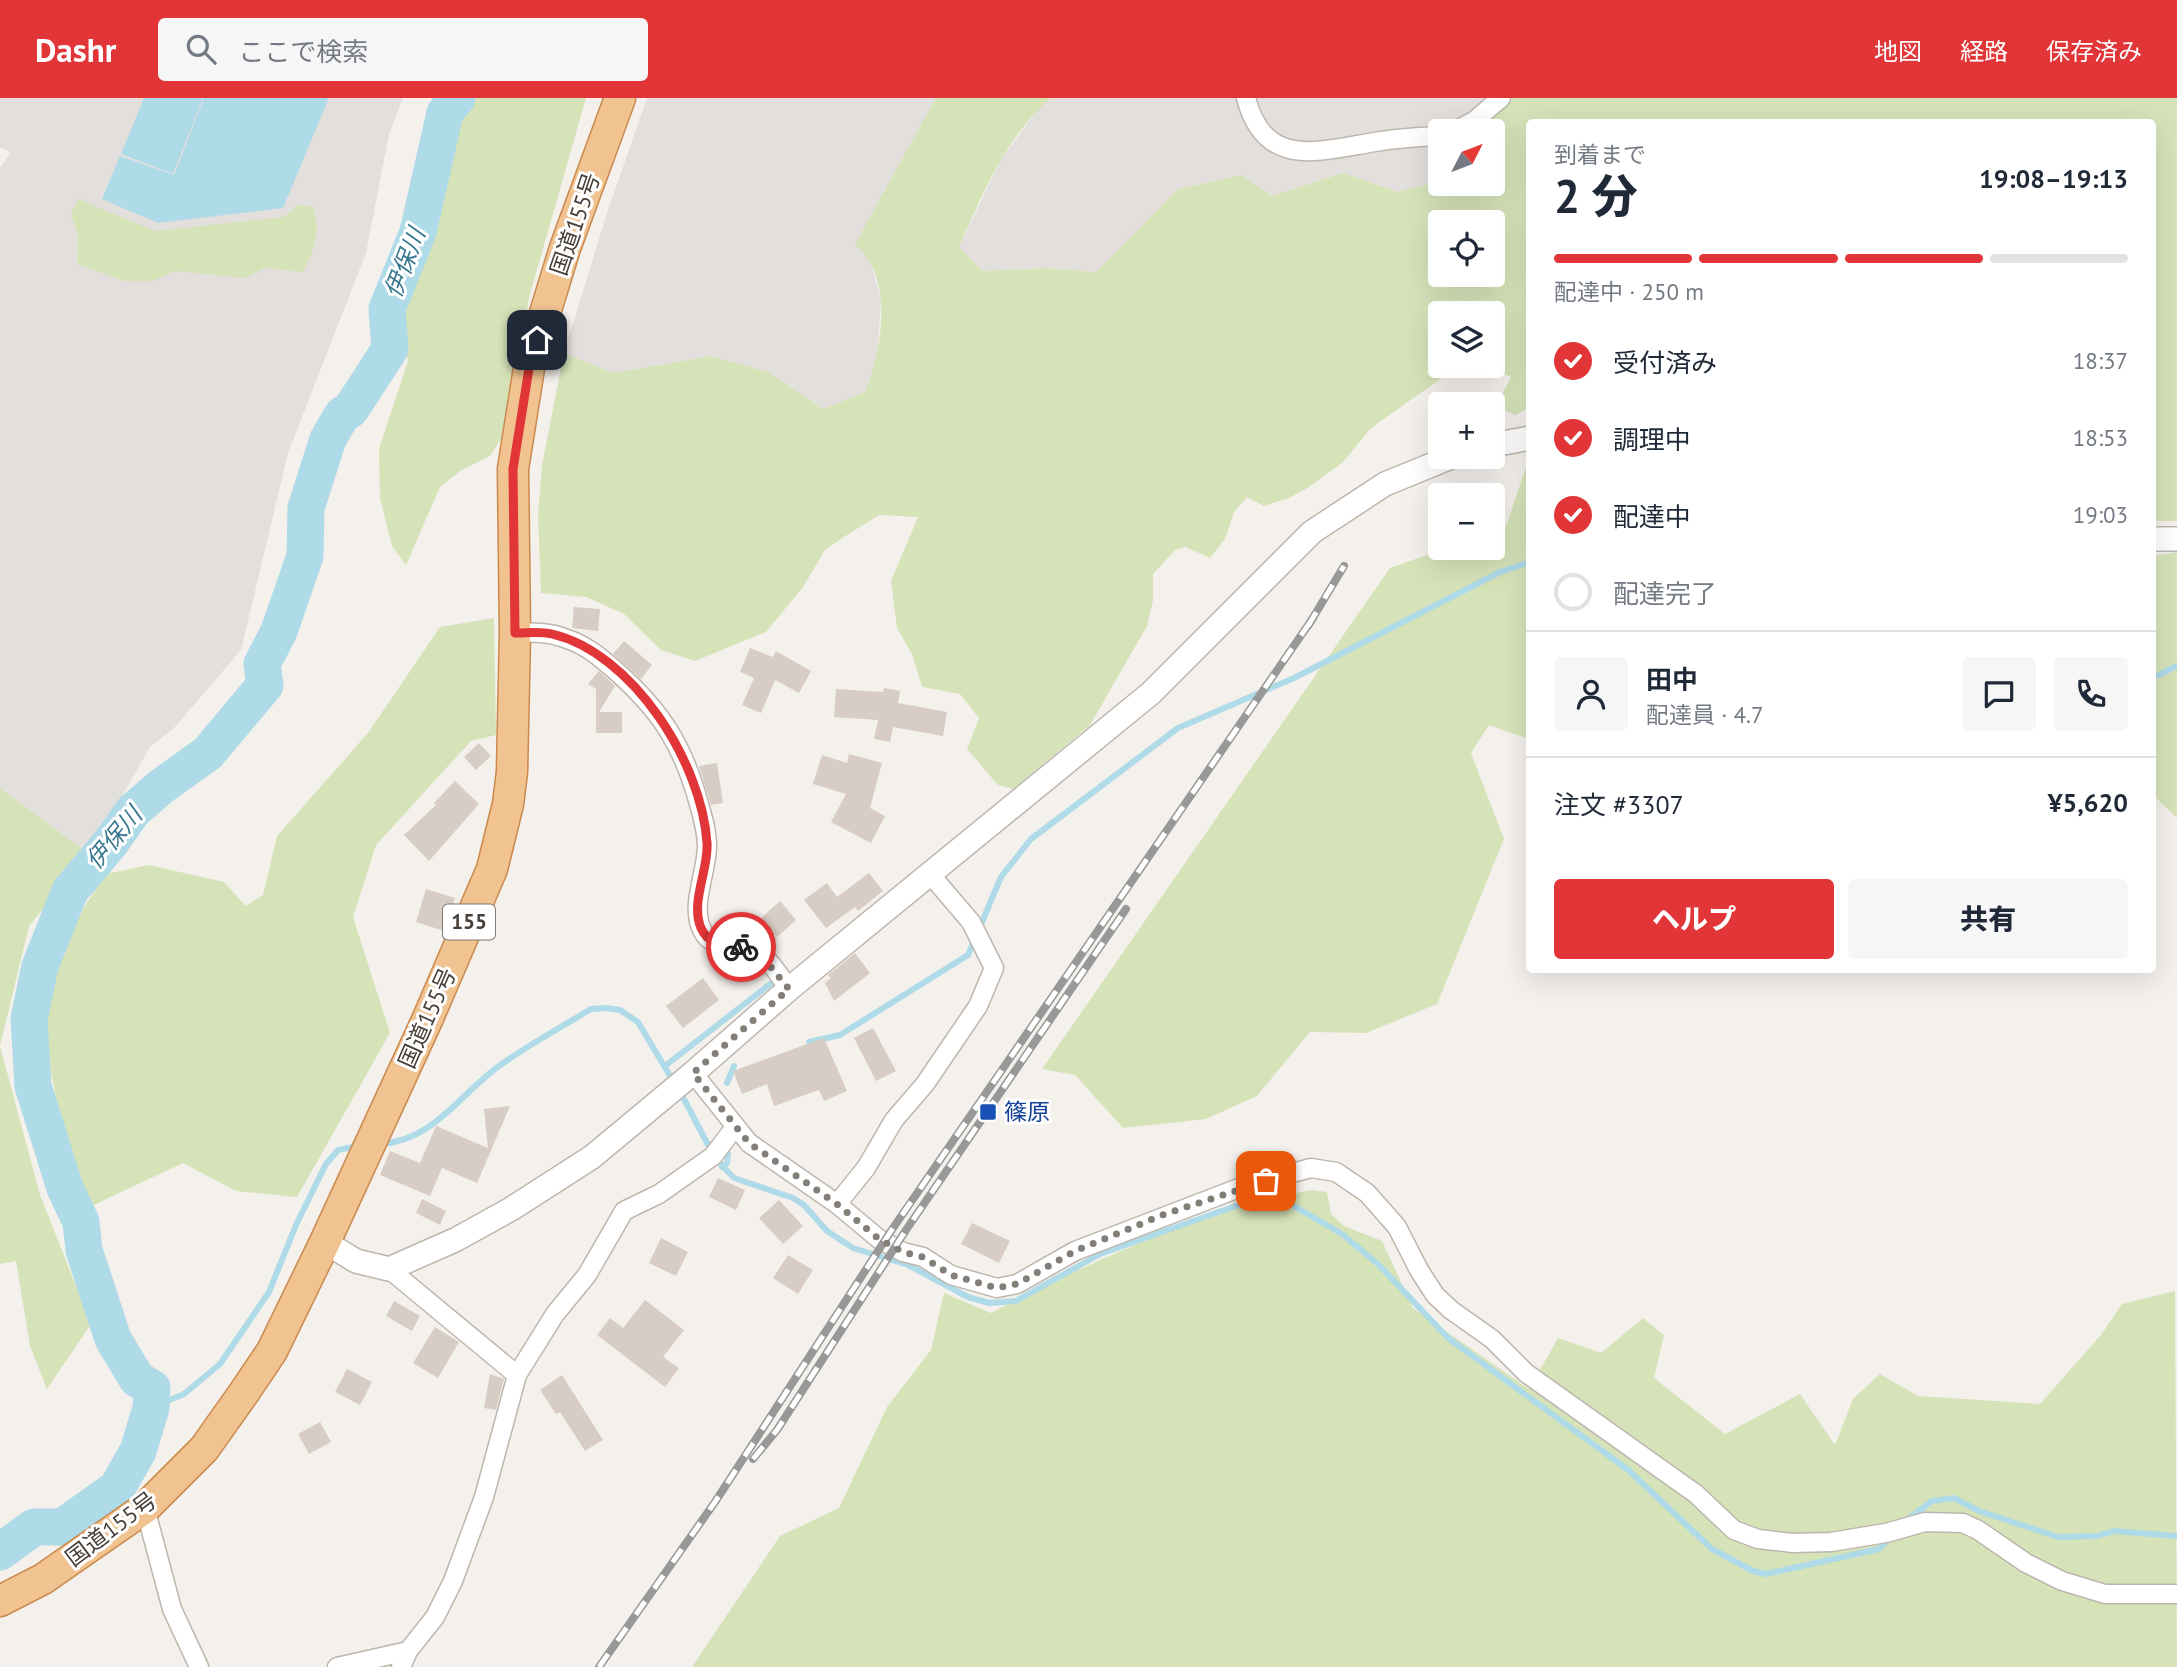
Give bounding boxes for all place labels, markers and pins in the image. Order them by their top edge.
pin [507,310,567,370]
place label: 篠原 [1004,1097,1050,1126]
marker: 篠原 [978,1102,998,1122]
pin [1236,1151,1296,1211]

